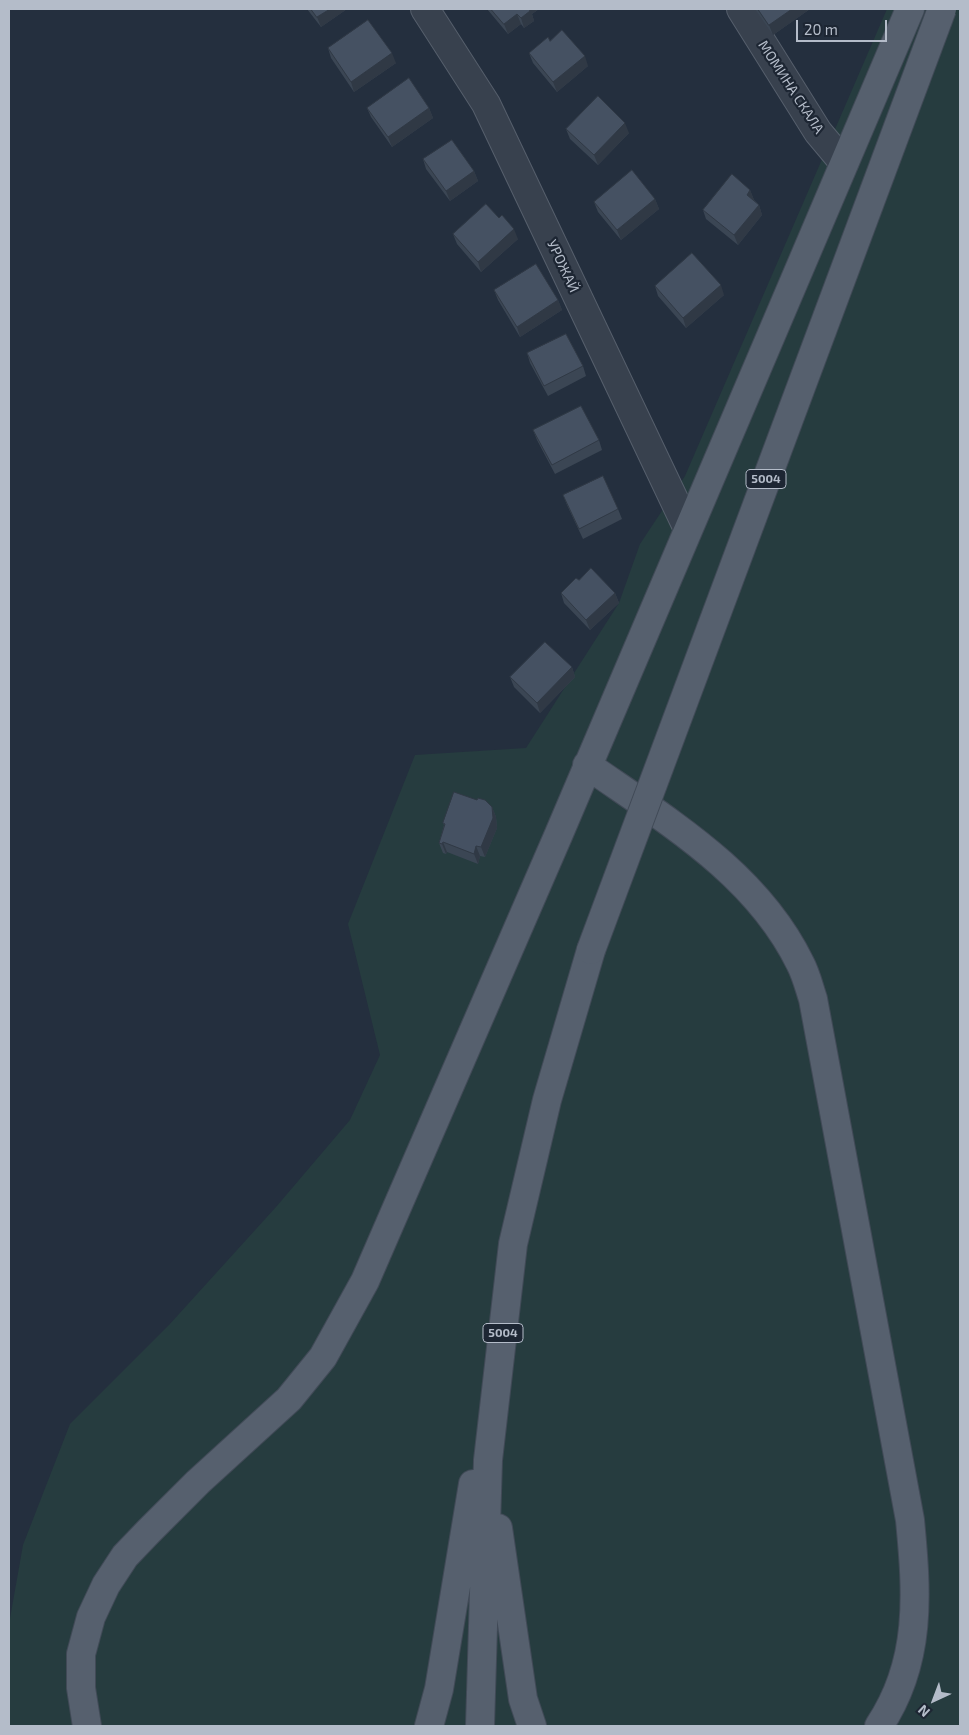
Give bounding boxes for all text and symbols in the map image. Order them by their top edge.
scale bar [799,10,890,42]
text: 20 m [804,20,838,38]
street label: МОМИНА СКАЛА [755,37,827,137]
street label: УРОЖАЙ [543,237,583,295]
road number: 5004 [746,469,786,488]
road number: 5004 [483,1324,523,1342]
north arrow [909,1675,959,1725]
text: N [914,1702,933,1721]

